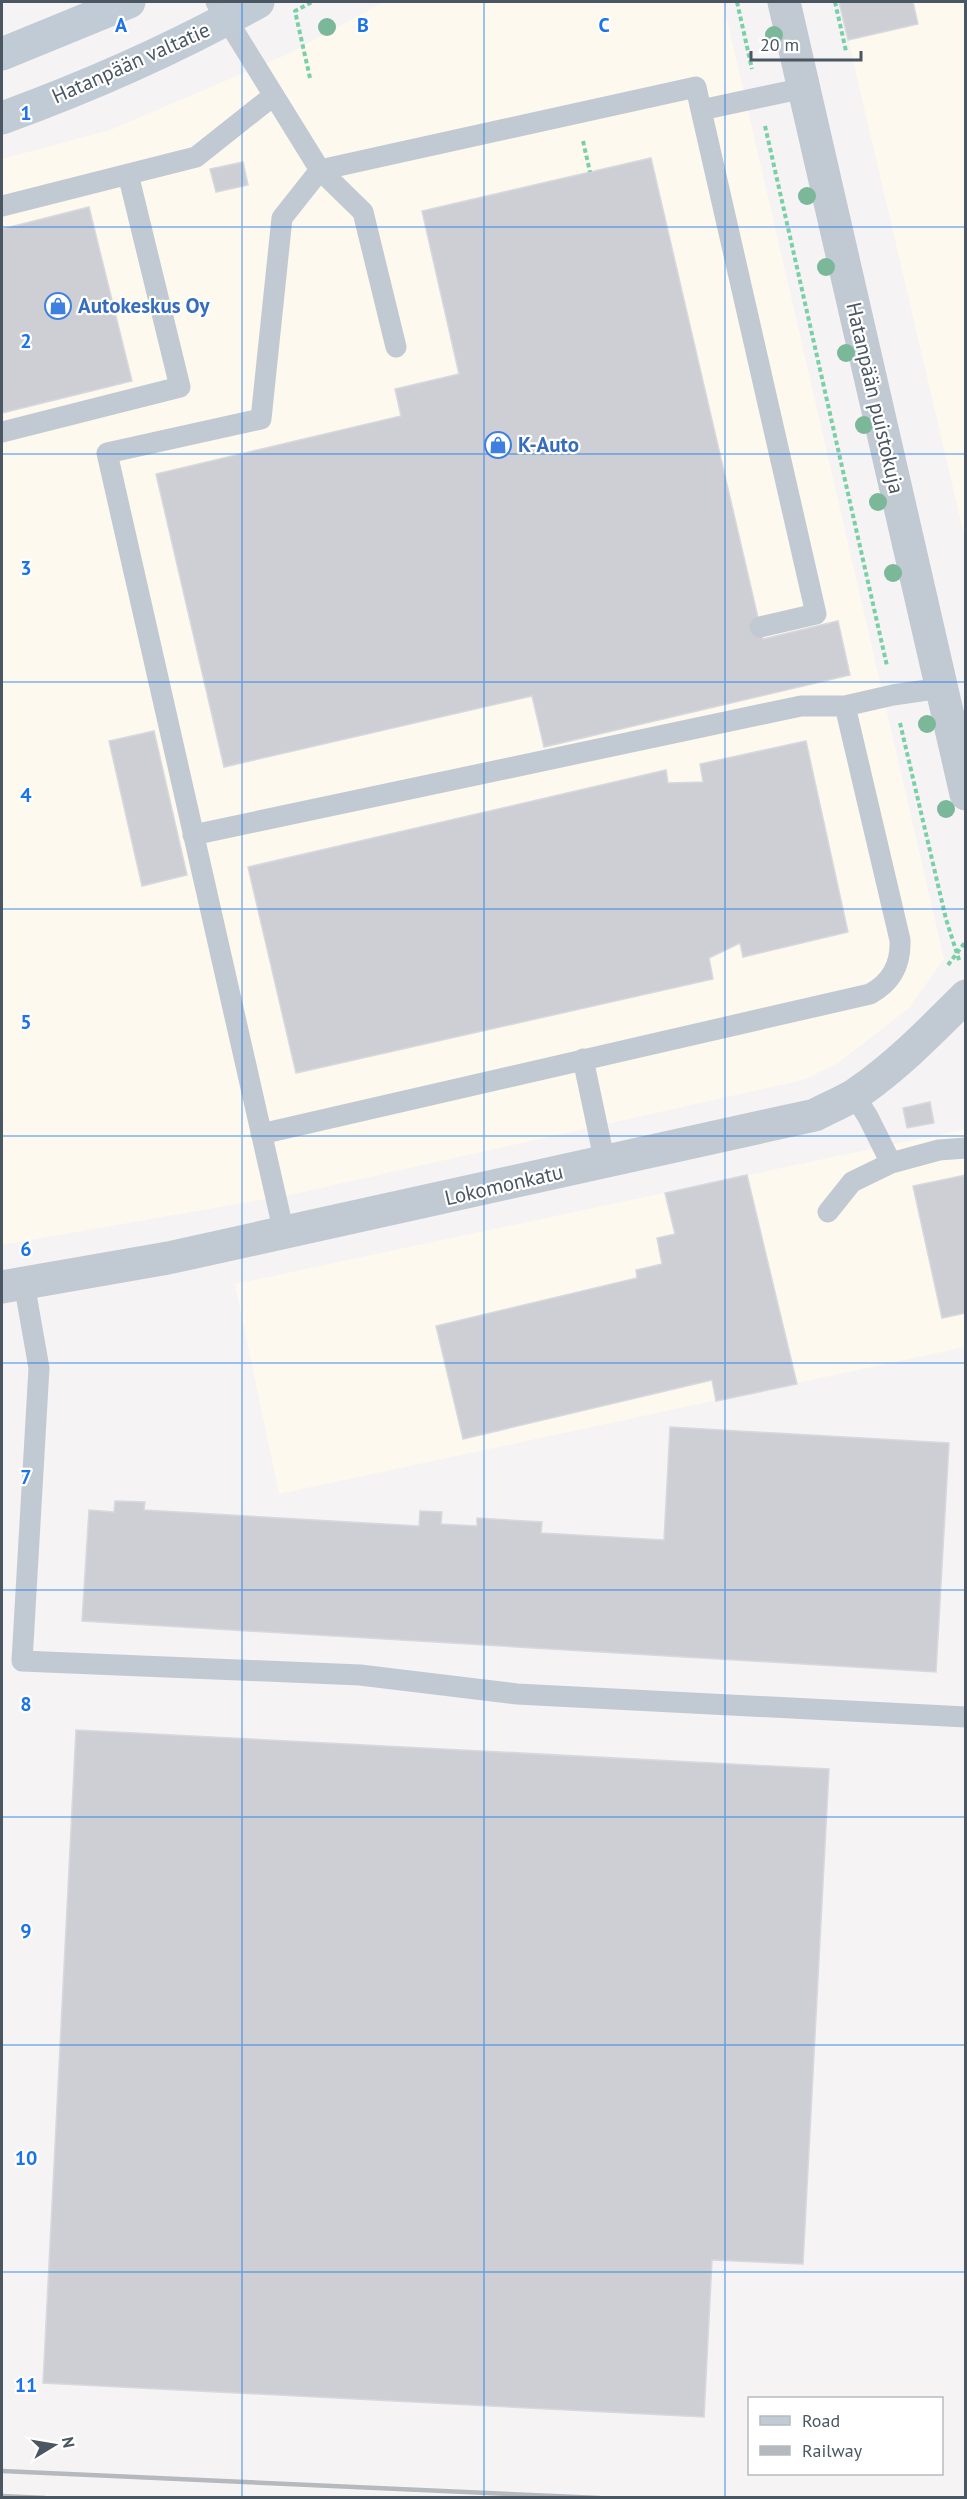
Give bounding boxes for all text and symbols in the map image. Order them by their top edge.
text: A [115,12,128,38]
text: B [357,12,369,38]
text: C [598,12,610,38]
street label: Hatanpään valtatie [48,16,214,109]
scale bar [751,24,860,62]
text: 20 m [760,33,799,56]
text: 1 [20,100,32,126]
shop icon: Autokeskus Oy [43,291,73,321]
place label: Autokeskus Oy [78,292,211,319]
street label: Hatanpään puistokuja [840,300,911,496]
text: 2 [20,328,32,354]
shop icon: K-Auto [483,430,513,460]
place label: K-Auto [518,431,579,458]
text: 3 [20,555,32,581]
text: 4 [20,782,32,808]
text: 5 [20,1009,32,1035]
street label: Lokomonkatu [442,1158,566,1211]
text: 6 [20,1236,32,1262]
text: 7 [20,1464,32,1490]
text: 8 [20,1691,32,1717]
text: 9 [20,1918,32,1944]
text: 10 [15,2145,37,2171]
text: 11 [15,2372,37,2398]
legend [748,2397,943,2475]
text: Road [802,2409,840,2432]
north arrow [24,2415,84,2475]
text: N [58,2435,80,2449]
text: Railway [802,2439,863,2462]

